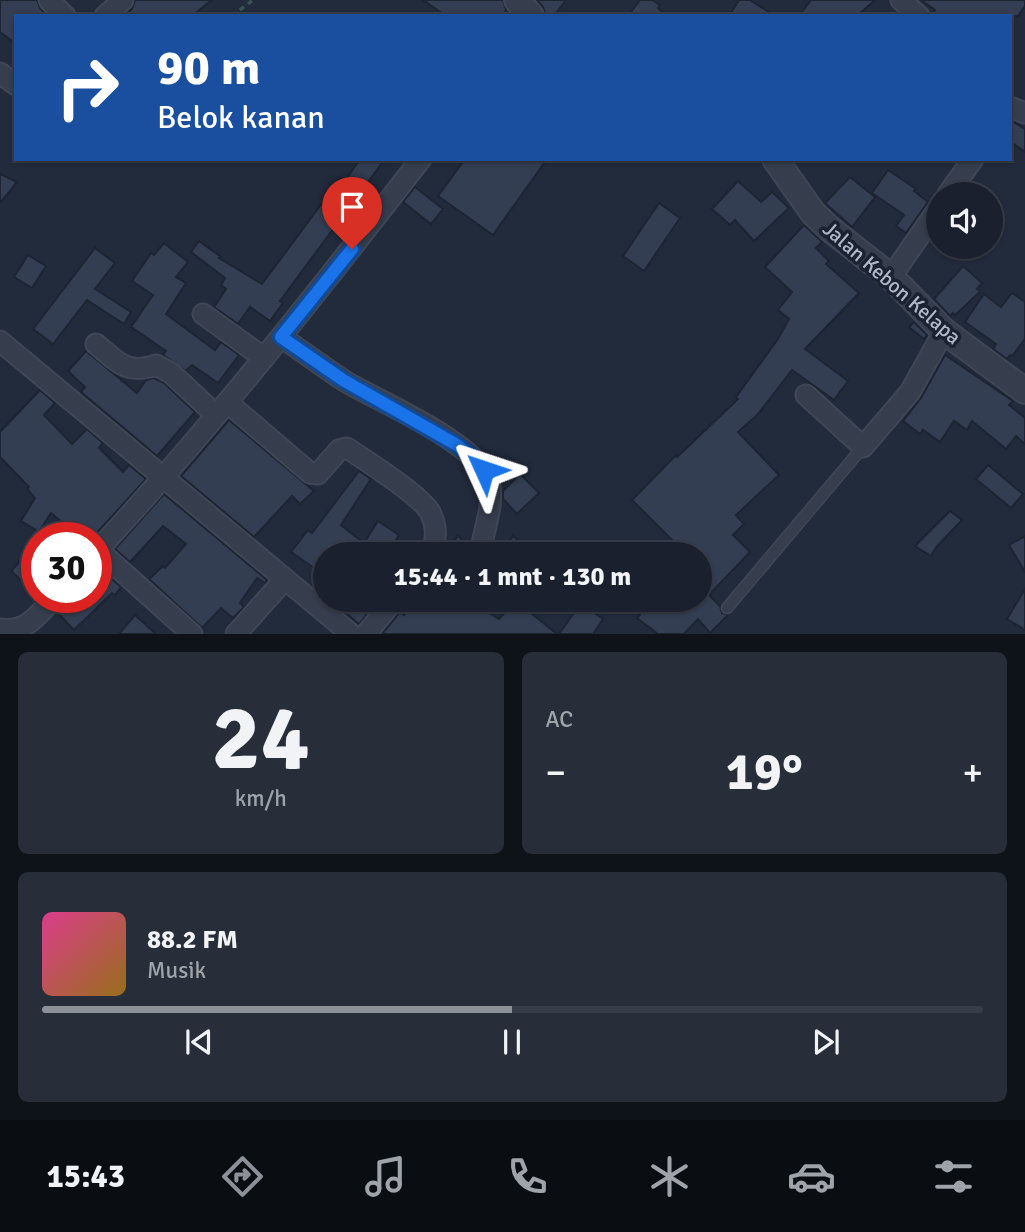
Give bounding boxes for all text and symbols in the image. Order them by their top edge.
text: 90 m [157,38,260,98]
icon: right [42,42,133,133]
text: Belok kanan [157,98,325,137]
pin [322,177,382,249]
map controls [926,182,1003,259]
button: sound [926,182,1003,259]
icon: arrive [333,188,371,226]
street label: Jalan Kebon Kelapa [818,216,966,350]
position arrow [447,433,521,507]
speed limit sign: 30 [21,522,112,613]
text: 15:44 · 1 mnt · 130 m [394,561,631,593]
text: 24 [212,682,310,795]
text: AC [546,705,573,734]
text: 19° [726,740,803,804]
text: − [546,749,566,796]
text: + [962,749,983,796]
text: km/h [235,784,287,813]
text: 88.2 FM [147,924,238,956]
text: Musik [147,956,206,985]
icon: previous [180,1023,218,1061]
icon: pause [493,1023,531,1061]
icon: next [807,1023,845,1061]
icon: directions [218,1152,267,1201]
icon: music [361,1152,410,1201]
icon: phone [503,1152,552,1201]
icon: climate [645,1152,694,1201]
icon: car [787,1152,836,1201]
icon: filters [929,1152,978,1201]
text: 15:43 [47,1157,125,1196]

